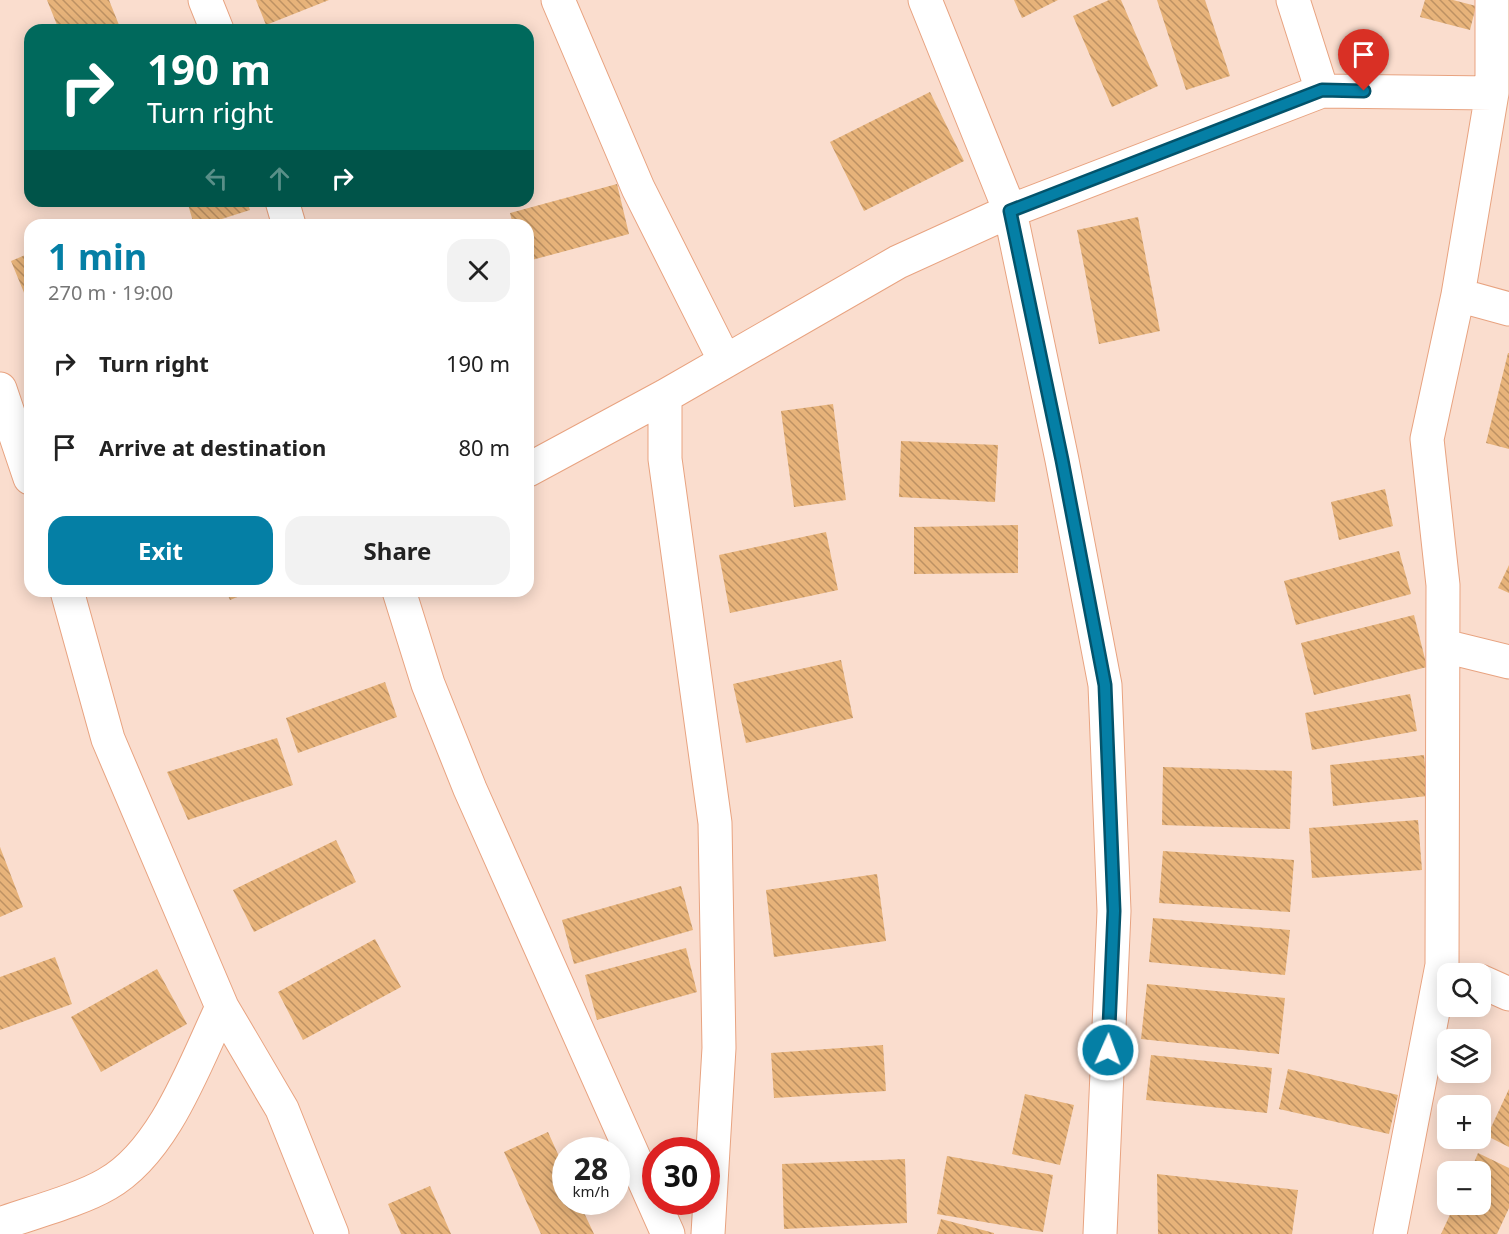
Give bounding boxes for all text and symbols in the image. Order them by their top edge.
pin [1338,29,1389,91]
icon: arrive [1347,38,1380,71]
text: 190 m [147,40,271,97]
icon: right [48,48,126,126]
text: Turn right [147,94,273,131]
icon: left [200,162,233,195]
icon: ahead [263,162,296,195]
icon: right [326,162,359,195]
text: 1 min [48,232,147,281]
button: close [447,239,510,302]
text: 270 m · 19:00 [48,279,173,306]
icon: right [48,347,81,380]
text: Turn right [99,348,209,378]
text: 190 m [446,348,510,378]
icon: arrive [48,431,81,464]
text: Arrive at destination [99,432,326,462]
text: 80 m [459,432,510,462]
button: Exit [48,516,273,585]
button: Share [285,516,510,585]
map controls [1437,963,1491,1215]
button: search [1437,963,1491,1017]
position arrow [1076,1018,1140,1082]
button: layers [1437,1029,1491,1083]
button: + [1437,1095,1491,1149]
speed limit sign: 30 [642,1137,720,1215]
text: 28 [574,1148,608,1189]
button: − [1437,1161,1491,1215]
text: km/h [573,1181,609,1201]

